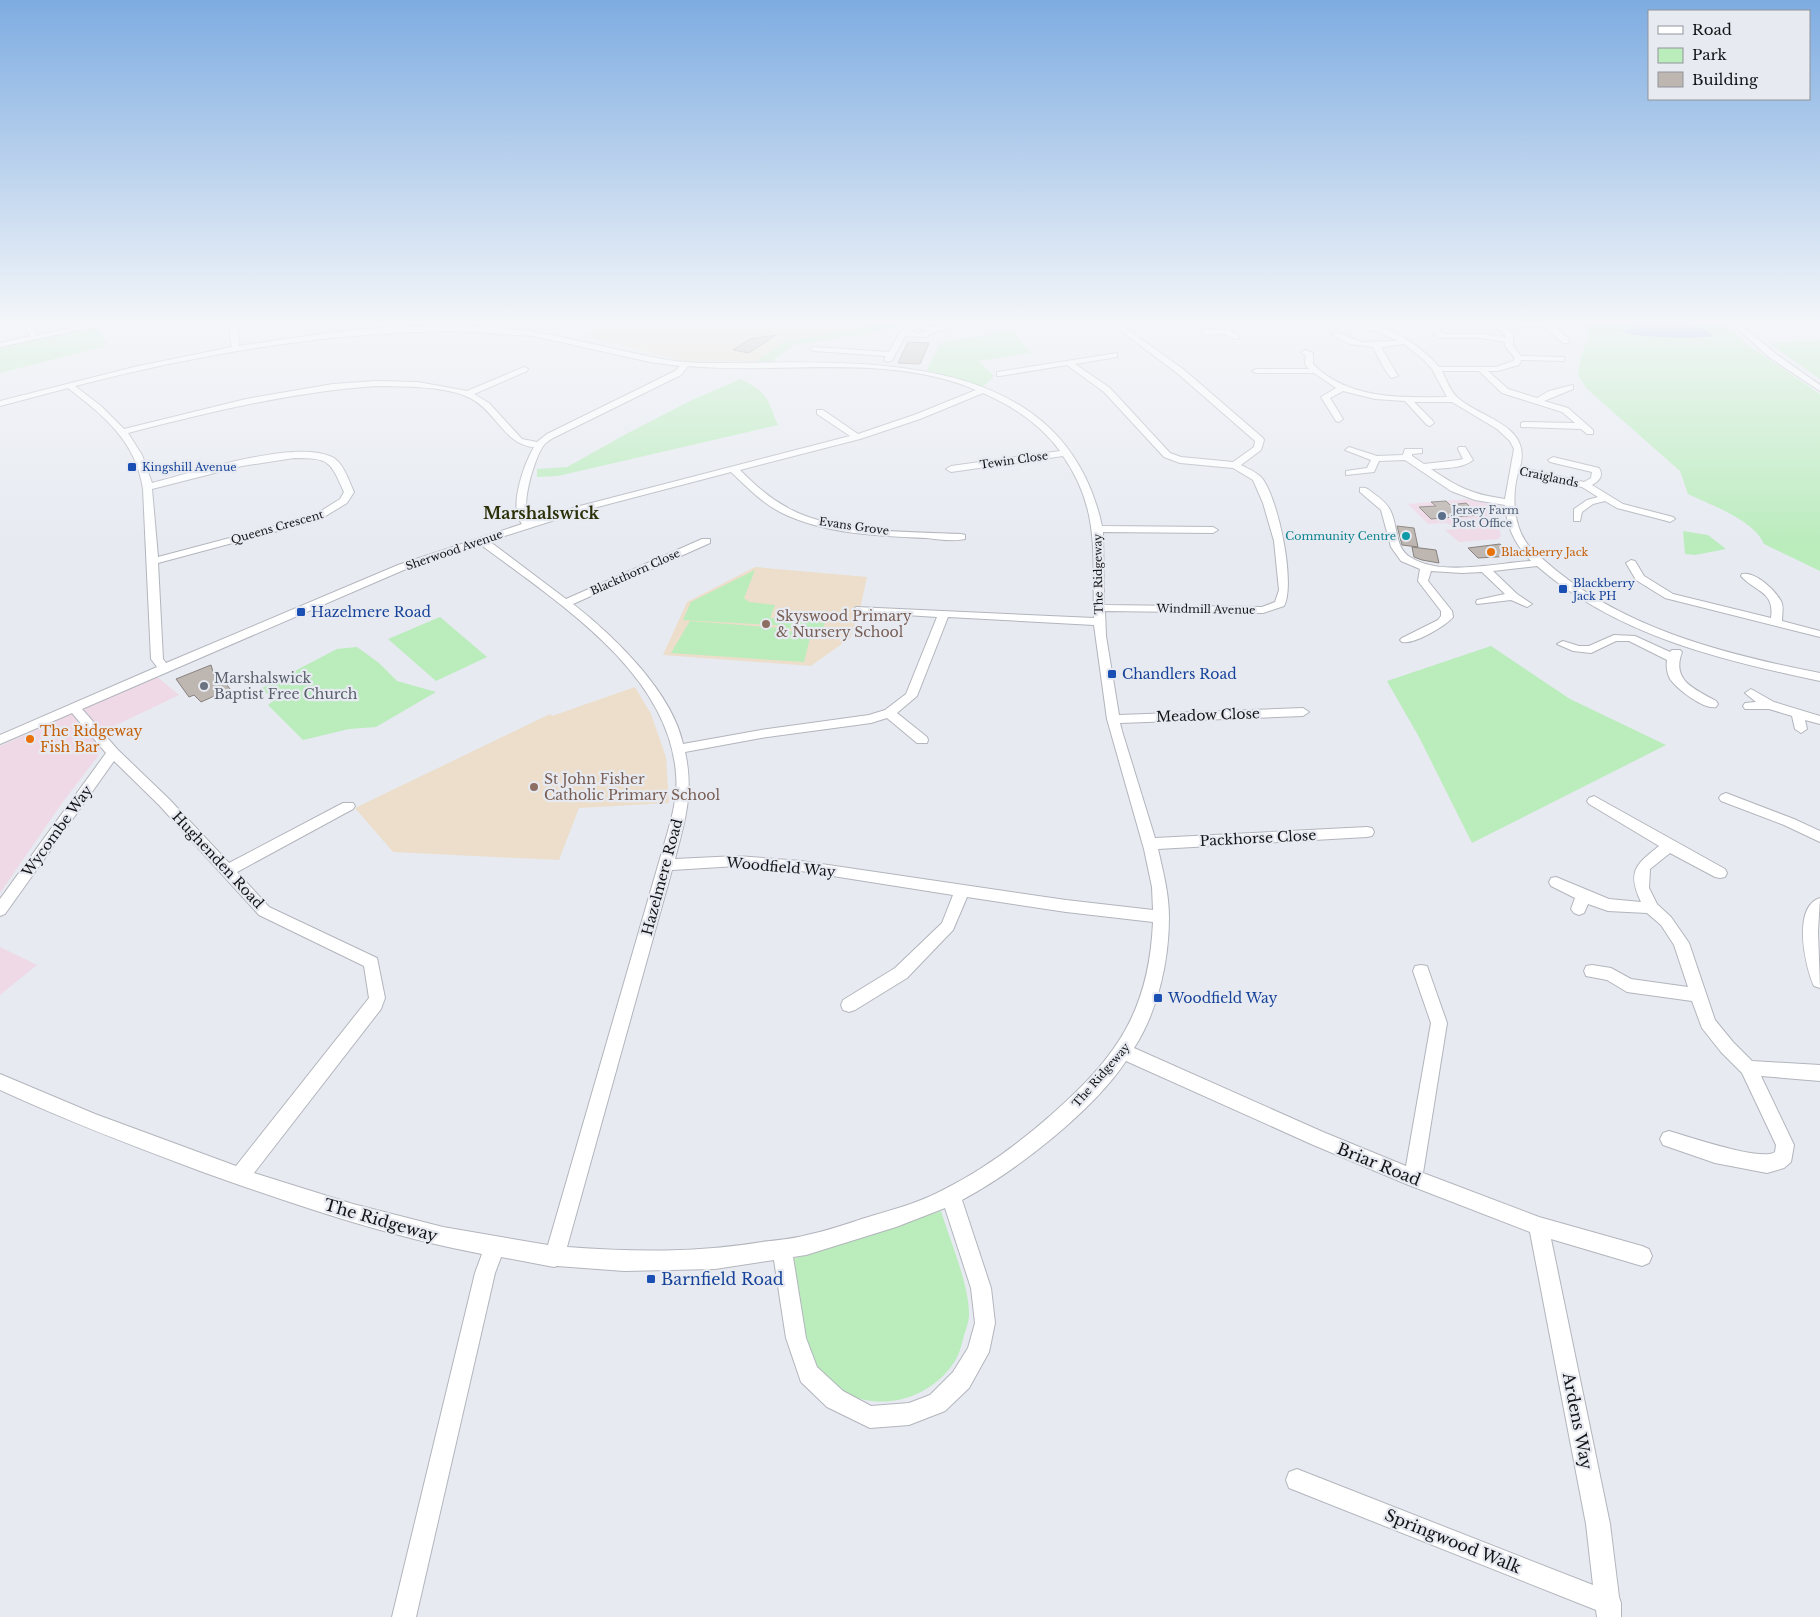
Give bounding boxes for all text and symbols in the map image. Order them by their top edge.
legend [1648,10,1810,100]
text: Road [1692,20,1732,39]
text: Park [1692,45,1728,64]
text: Building [1692,70,1759,89]
street label: Tewin Close [979,448,1049,472]
place label: Kingshill Avenue [142,460,237,474]
marker: Kingshill Avenue [126,461,138,473]
street label: Craiglands [1518,464,1580,490]
district label: Marshalswick [483,503,599,523]
place label: Jersey Farm Post Office [1450,503,1519,530]
street label: Queens Crescent [229,507,326,547]
marker: Jersey Farm Post Office [1436,510,1448,522]
street label: Evans Grove [818,514,890,538]
street label: Sherwood Avenue [404,527,504,573]
place label: Community Centre [1285,529,1396,543]
marker: Community Centre [1400,530,1412,542]
street label: The Ridgeway [1090,534,1106,614]
place label: Blackberry Jack [1501,545,1589,559]
street label: Blackthorn Close [588,546,682,598]
marker: Blackberry Jack [1485,546,1497,558]
place label: Blackberry Jack PH [1571,576,1635,603]
marker: Blackberry Jack PH [1557,583,1569,595]
street label: Windmill Avenue [1155,601,1256,617]
place label: Hazelmere Road [311,603,431,621]
marker: Hazelmere Road [295,606,307,618]
place label: Skyswood Primary & Nursery School [776,607,912,641]
marker: Skyswood Primary & Nursery School [760,618,772,630]
place label: Chandlers Road [1122,665,1237,683]
marker: Chandlers Road [1106,668,1118,680]
place label: Marshalswick Baptist Free Church [214,669,358,703]
marker: Marshalswick Baptist Free Church [198,680,210,692]
street label: Meadow Close [1156,704,1260,726]
place label: The Ridgeway Fish Bar [40,722,143,756]
marker: The Ridgeway Fish Bar [24,733,36,745]
place label: St John Fisher Catholic Primary School [544,770,720,804]
marker: St John Fisher Catholic Primary School [528,781,540,793]
street label: Wycombe Way [17,782,96,881]
street label: Hughenden Road [168,808,268,913]
street label: Hazelmere Road [638,816,686,937]
street label: Packhorse Close [1199,826,1317,850]
street label: Woodfield Way [725,853,836,881]
place label: Woodfield Way [1167,989,1277,1007]
marker: Woodfield Way [1152,992,1164,1004]
street label: The Ridgeway [1069,1040,1133,1110]
street label: Briar Road [1334,1138,1424,1190]
street label: The Ridgeway [322,1194,441,1246]
place label: Barnfield Road [661,1269,784,1289]
marker: Barnfield Road [645,1273,657,1285]
street label: Ardens Way [1559,1370,1597,1472]
street label: Springwood Walk [1382,1505,1524,1578]

